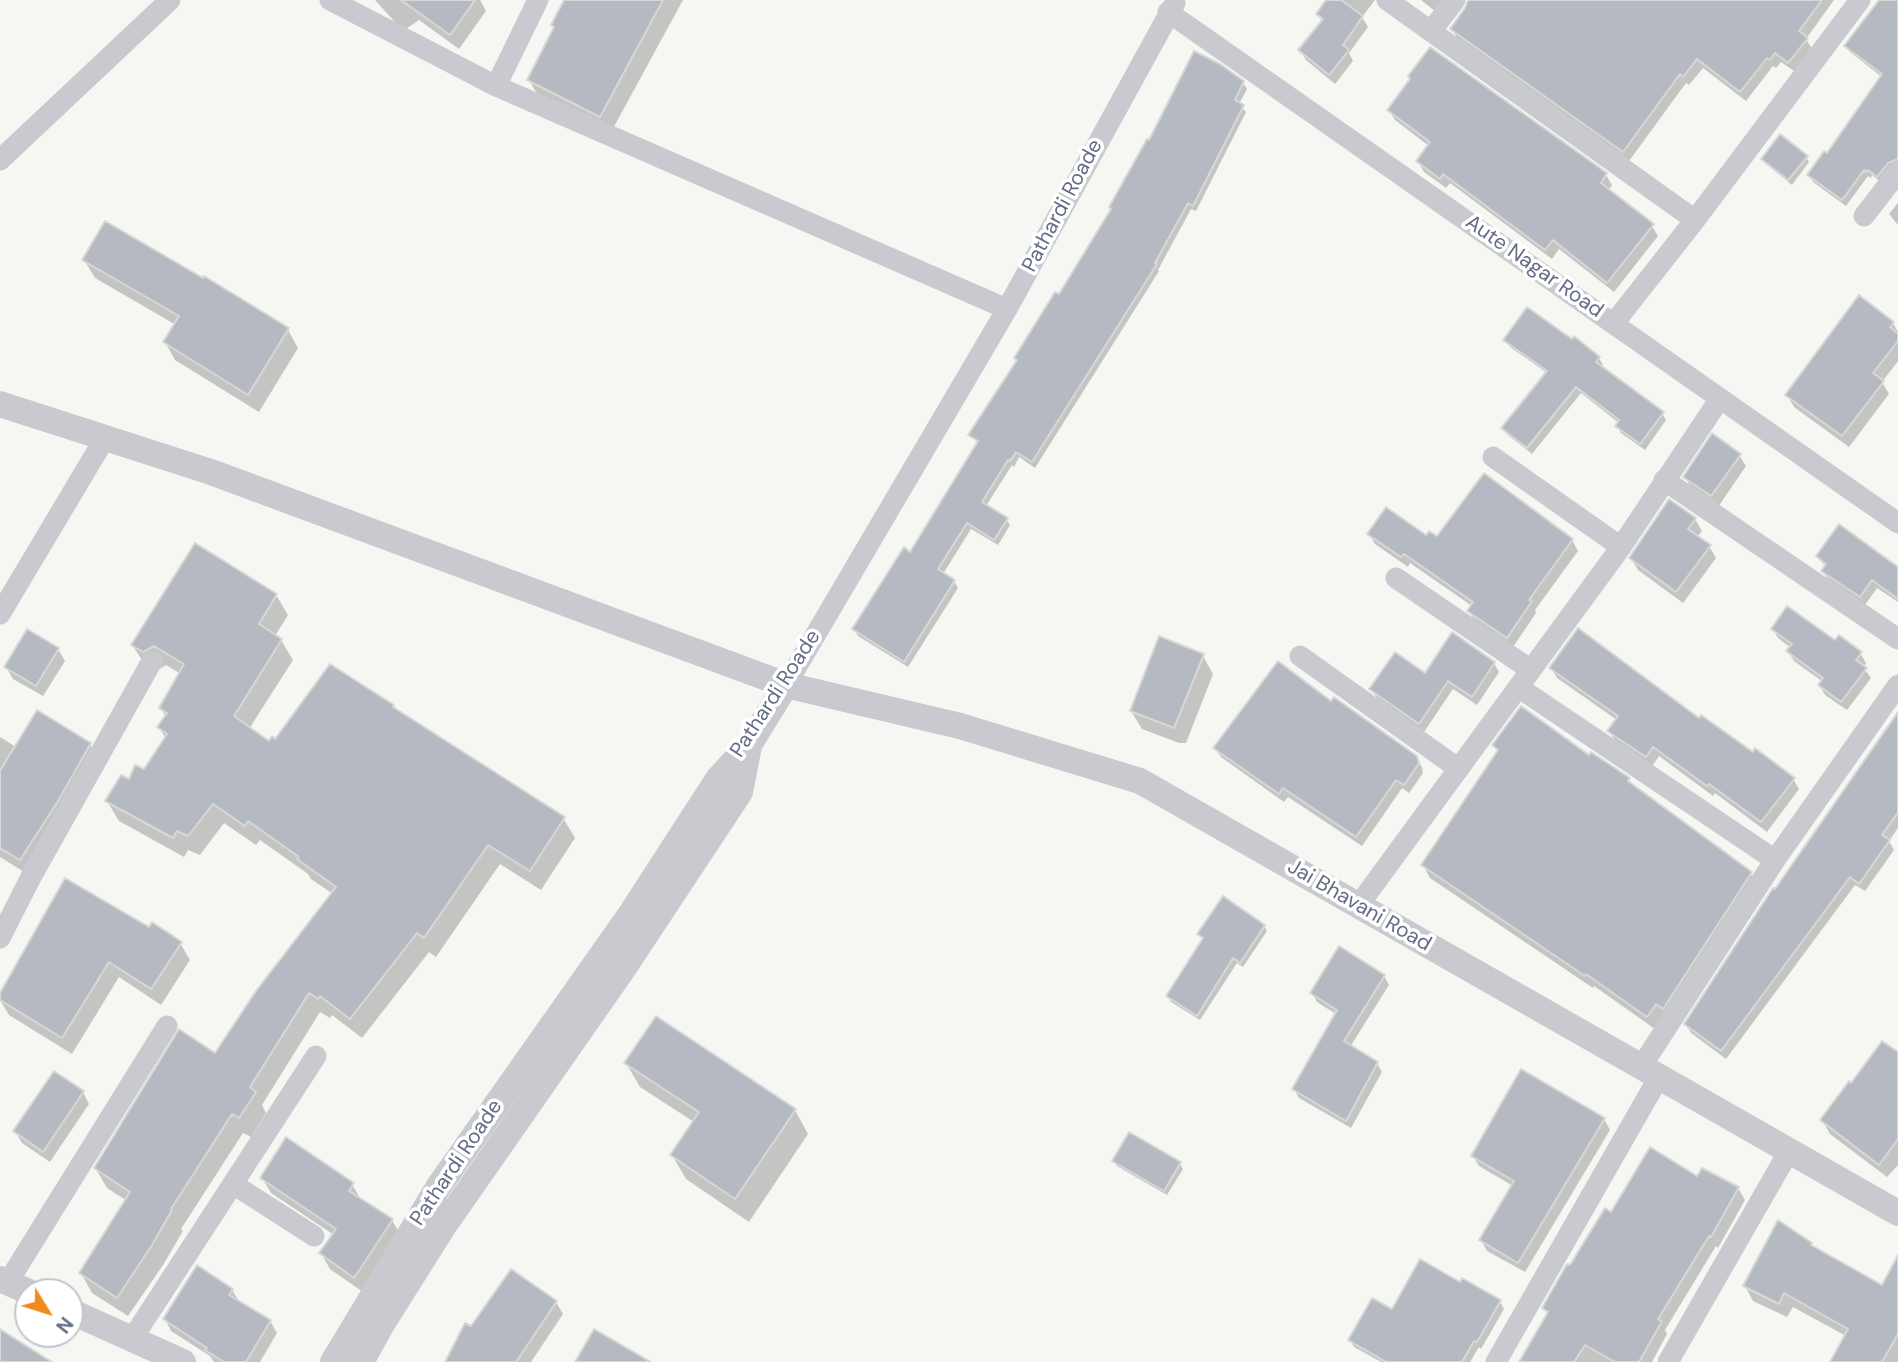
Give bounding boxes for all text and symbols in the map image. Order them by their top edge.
street label: Pathardi Roade [1017,135,1109,277]
street label: Aute Nagar Road [1460,210,1608,324]
street label: Pathardi Roade [726,626,826,762]
street label: Jai Bhavani Road [1283,855,1435,957]
street label: Pathardi Roade [406,1095,508,1231]
north arrow [14,1278,84,1348]
text: N [50,1312,78,1338]

